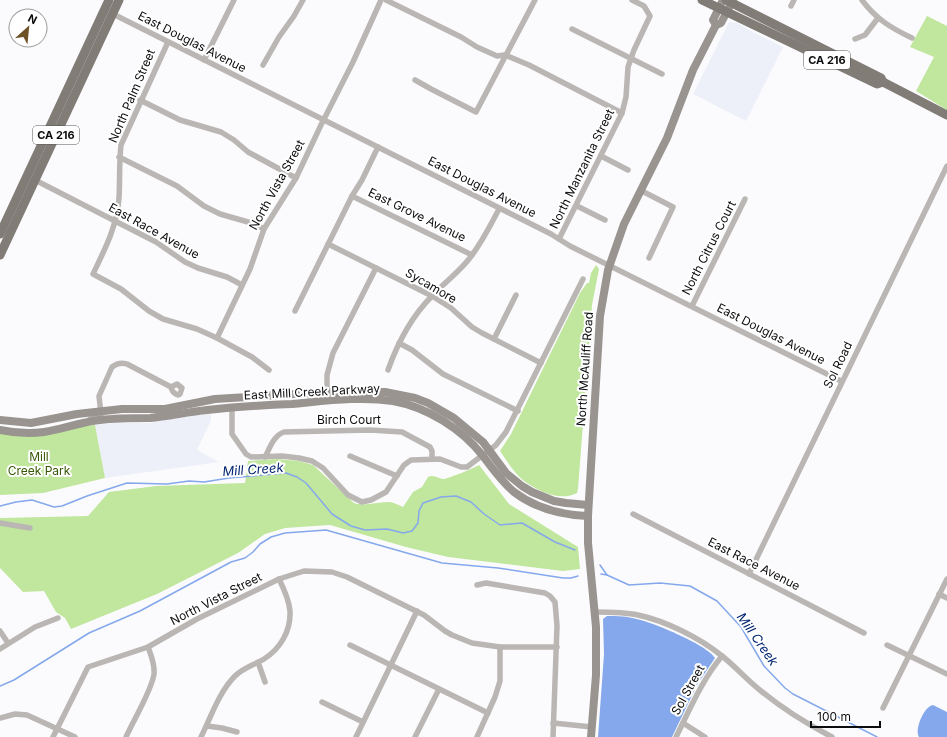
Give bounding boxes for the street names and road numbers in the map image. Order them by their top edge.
street label: East Douglas Avenue [136,8,249,75]
street label: North Palm Street [105,47,158,145]
road number: CA 216 [804,51,850,69]
street label: North Manzanita Street [546,106,617,231]
road number: CA 216 [33,126,79,144]
street label: North Vista Street [246,137,308,232]
street label: East Douglas Avenue [426,153,539,220]
street label: East Grove Avenue [366,184,469,245]
street label: North Citrus Court [678,198,739,297]
street label: East Race Avenue [106,199,202,262]
street label: Sycamore [403,265,460,306]
street label: East Douglas Avenue [715,300,828,367]
street label: North McAuliff Road [573,311,596,427]
street label: Sol Road [820,339,855,391]
street label: East Mill Creek Parkway [243,380,381,403]
street label: Birch Court [317,412,381,427]
street label: East Race Avenue [706,534,803,593]
street label: North Vista Street [167,569,264,628]
street label: Sol Street [668,662,707,717]

